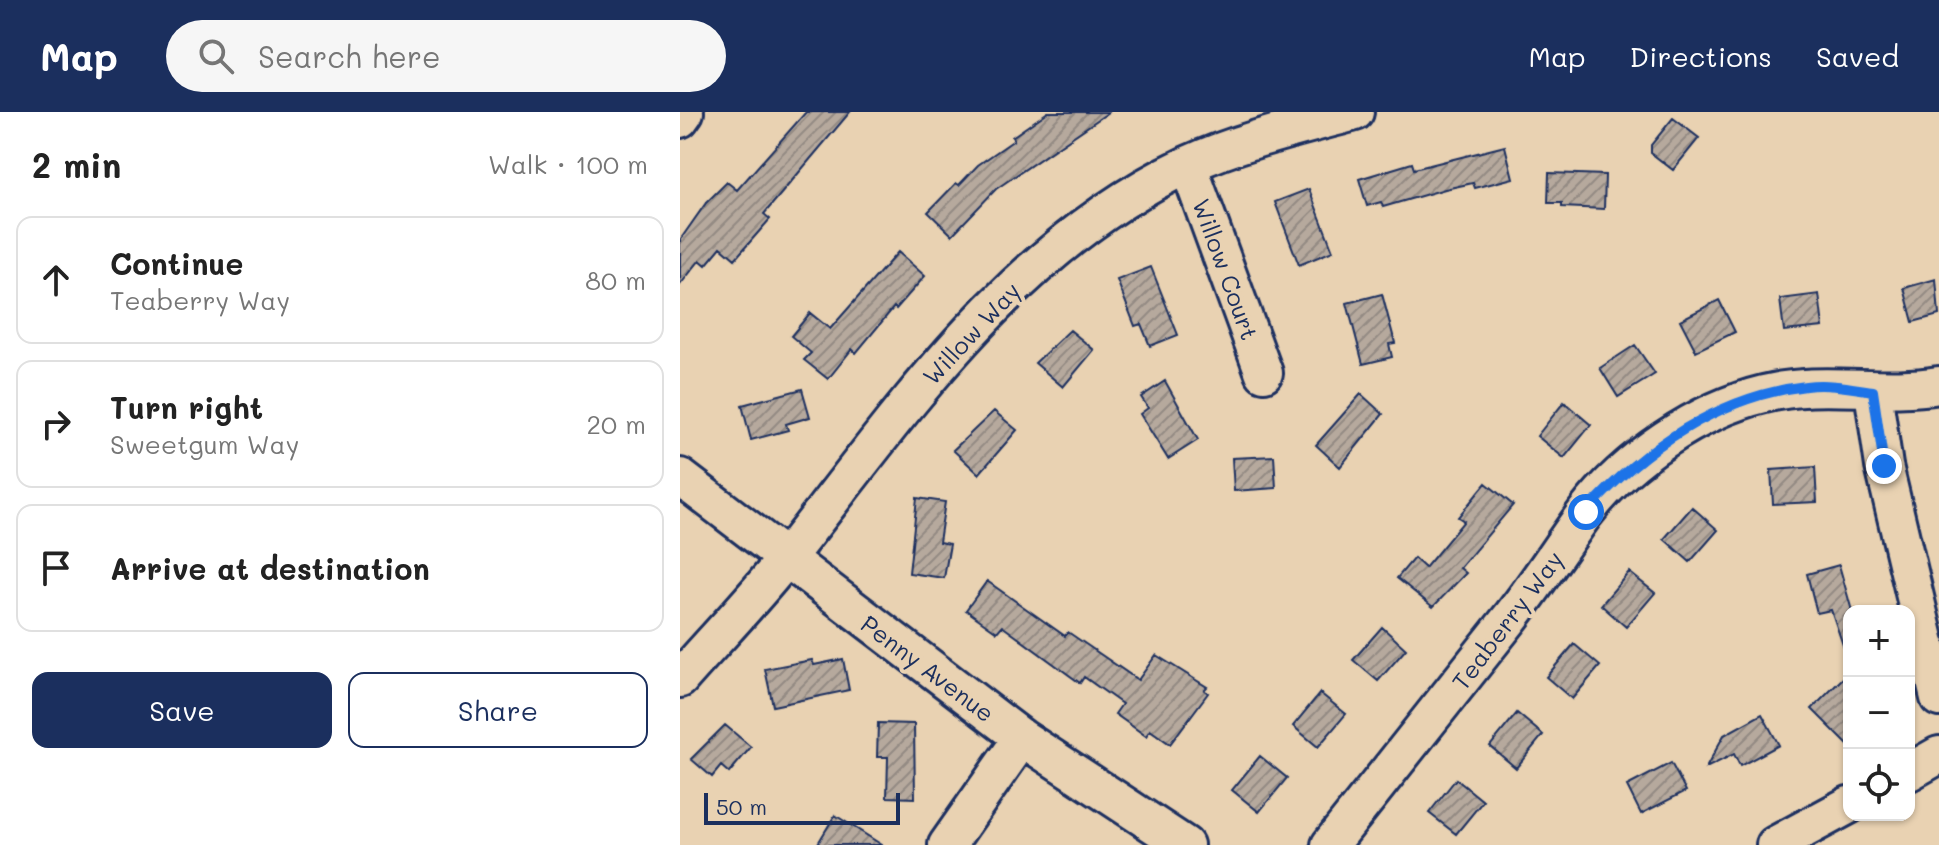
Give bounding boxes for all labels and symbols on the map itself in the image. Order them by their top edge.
street label: Willow Court [1186,194,1266,344]
street label: Willow Way [915,275,1027,391]
route end [1866,448,1902,484]
route start [1568,494,1604,530]
street label: Teaberry Way [1445,544,1569,696]
street label: Penny Avenue [855,608,1001,728]
scale bar [704,789,900,825]

